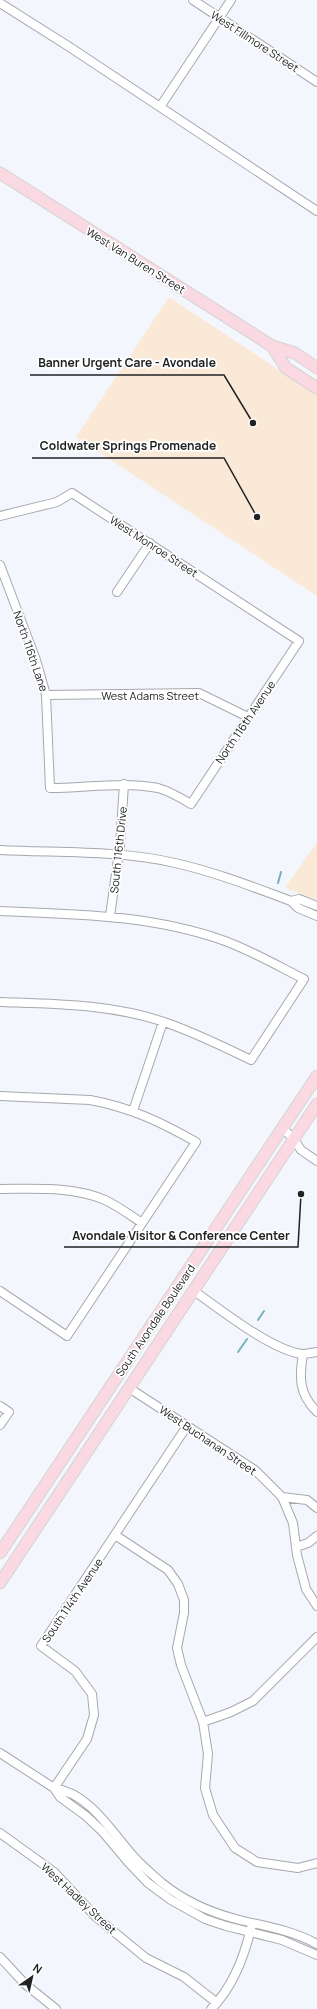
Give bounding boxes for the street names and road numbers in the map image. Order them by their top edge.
street label: West Fillmore Street [208,7,302,75]
street label: West Van Buren Street [84,223,188,297]
street label: West Monroe Street [107,512,201,580]
street label: North 116th Lane [10,609,52,694]
street label: North 116th Avenue [212,677,279,767]
street label: West Adams Street [101,688,199,703]
street label: South 116th Drive [106,805,130,894]
street label: South Avondale Boulevard [112,1261,198,1379]
street label: West Buchanan Street [156,1402,260,1478]
street label: South 114th Avenue [38,1554,106,1645]
street label: West Hadley Street [38,1859,120,1937]

